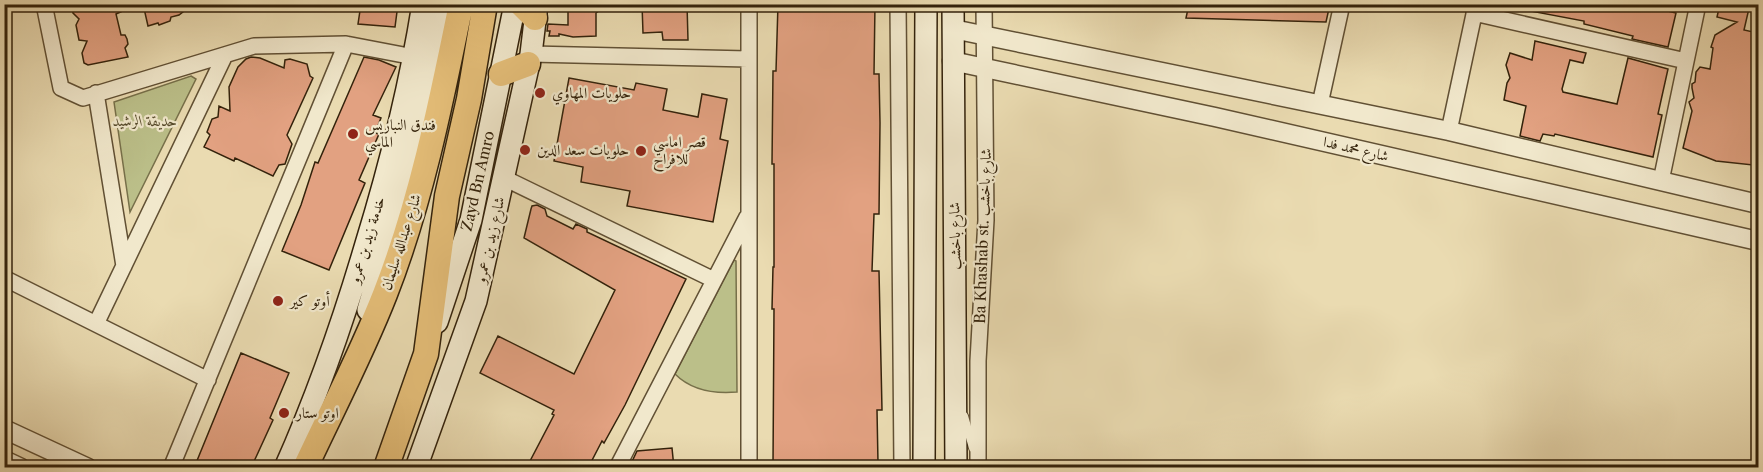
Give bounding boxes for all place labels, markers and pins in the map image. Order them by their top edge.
place label: حلويات المهاوي [552,83,631,105]
marker: حلويات المهاوي [533,86,547,100]
place label: فندق النباريس الماسي [365,115,436,156]
marker: فندق النباريس الماسي [346,127,360,141]
place label: قصر اماسي للافراح [653,132,706,172]
place label: حلويات سعد الدين [537,140,629,159]
marker: حلويات سعد الدين [518,143,532,157]
marker: قصر اماسي للافراح [634,144,648,158]
place label: أوتو كير [288,290,330,310]
marker: أوتو كير [271,294,285,308]
place label: اوتو ستار [294,403,339,422]
marker: اوتو ستار [277,406,291,420]

